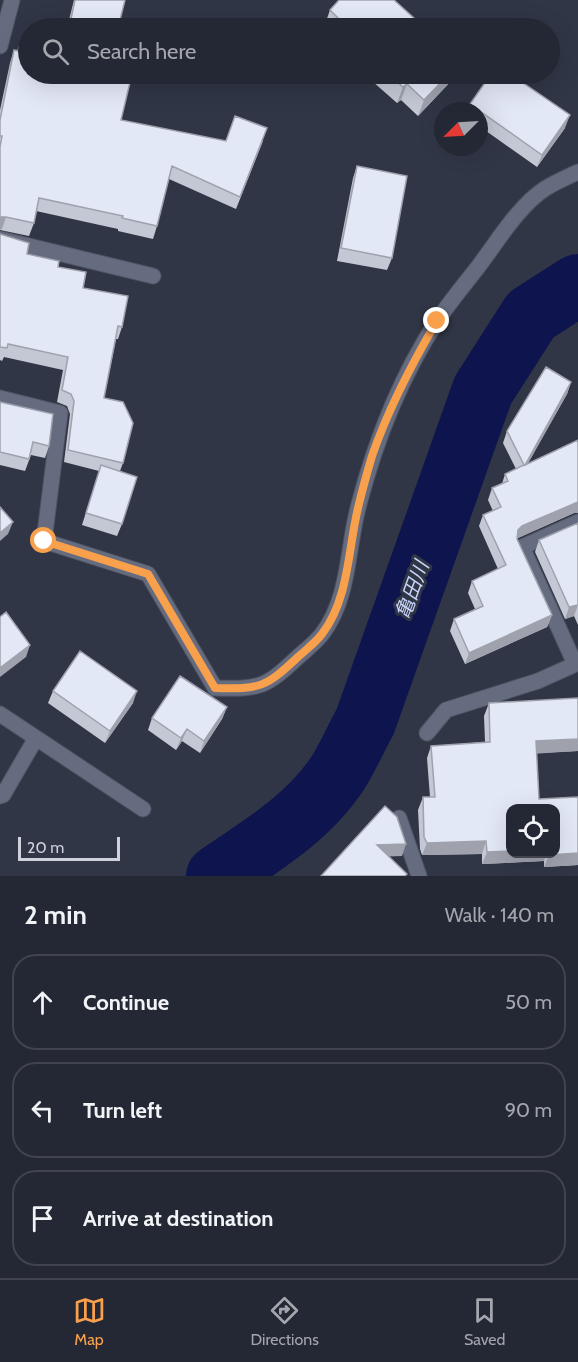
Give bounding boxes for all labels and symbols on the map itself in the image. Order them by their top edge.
north arrow [434,102,488,156]
route end [423,307,449,333]
route start [30,527,56,553]
water label: 亀田川 [390,556,434,622]
scale bar [18,834,120,862]

